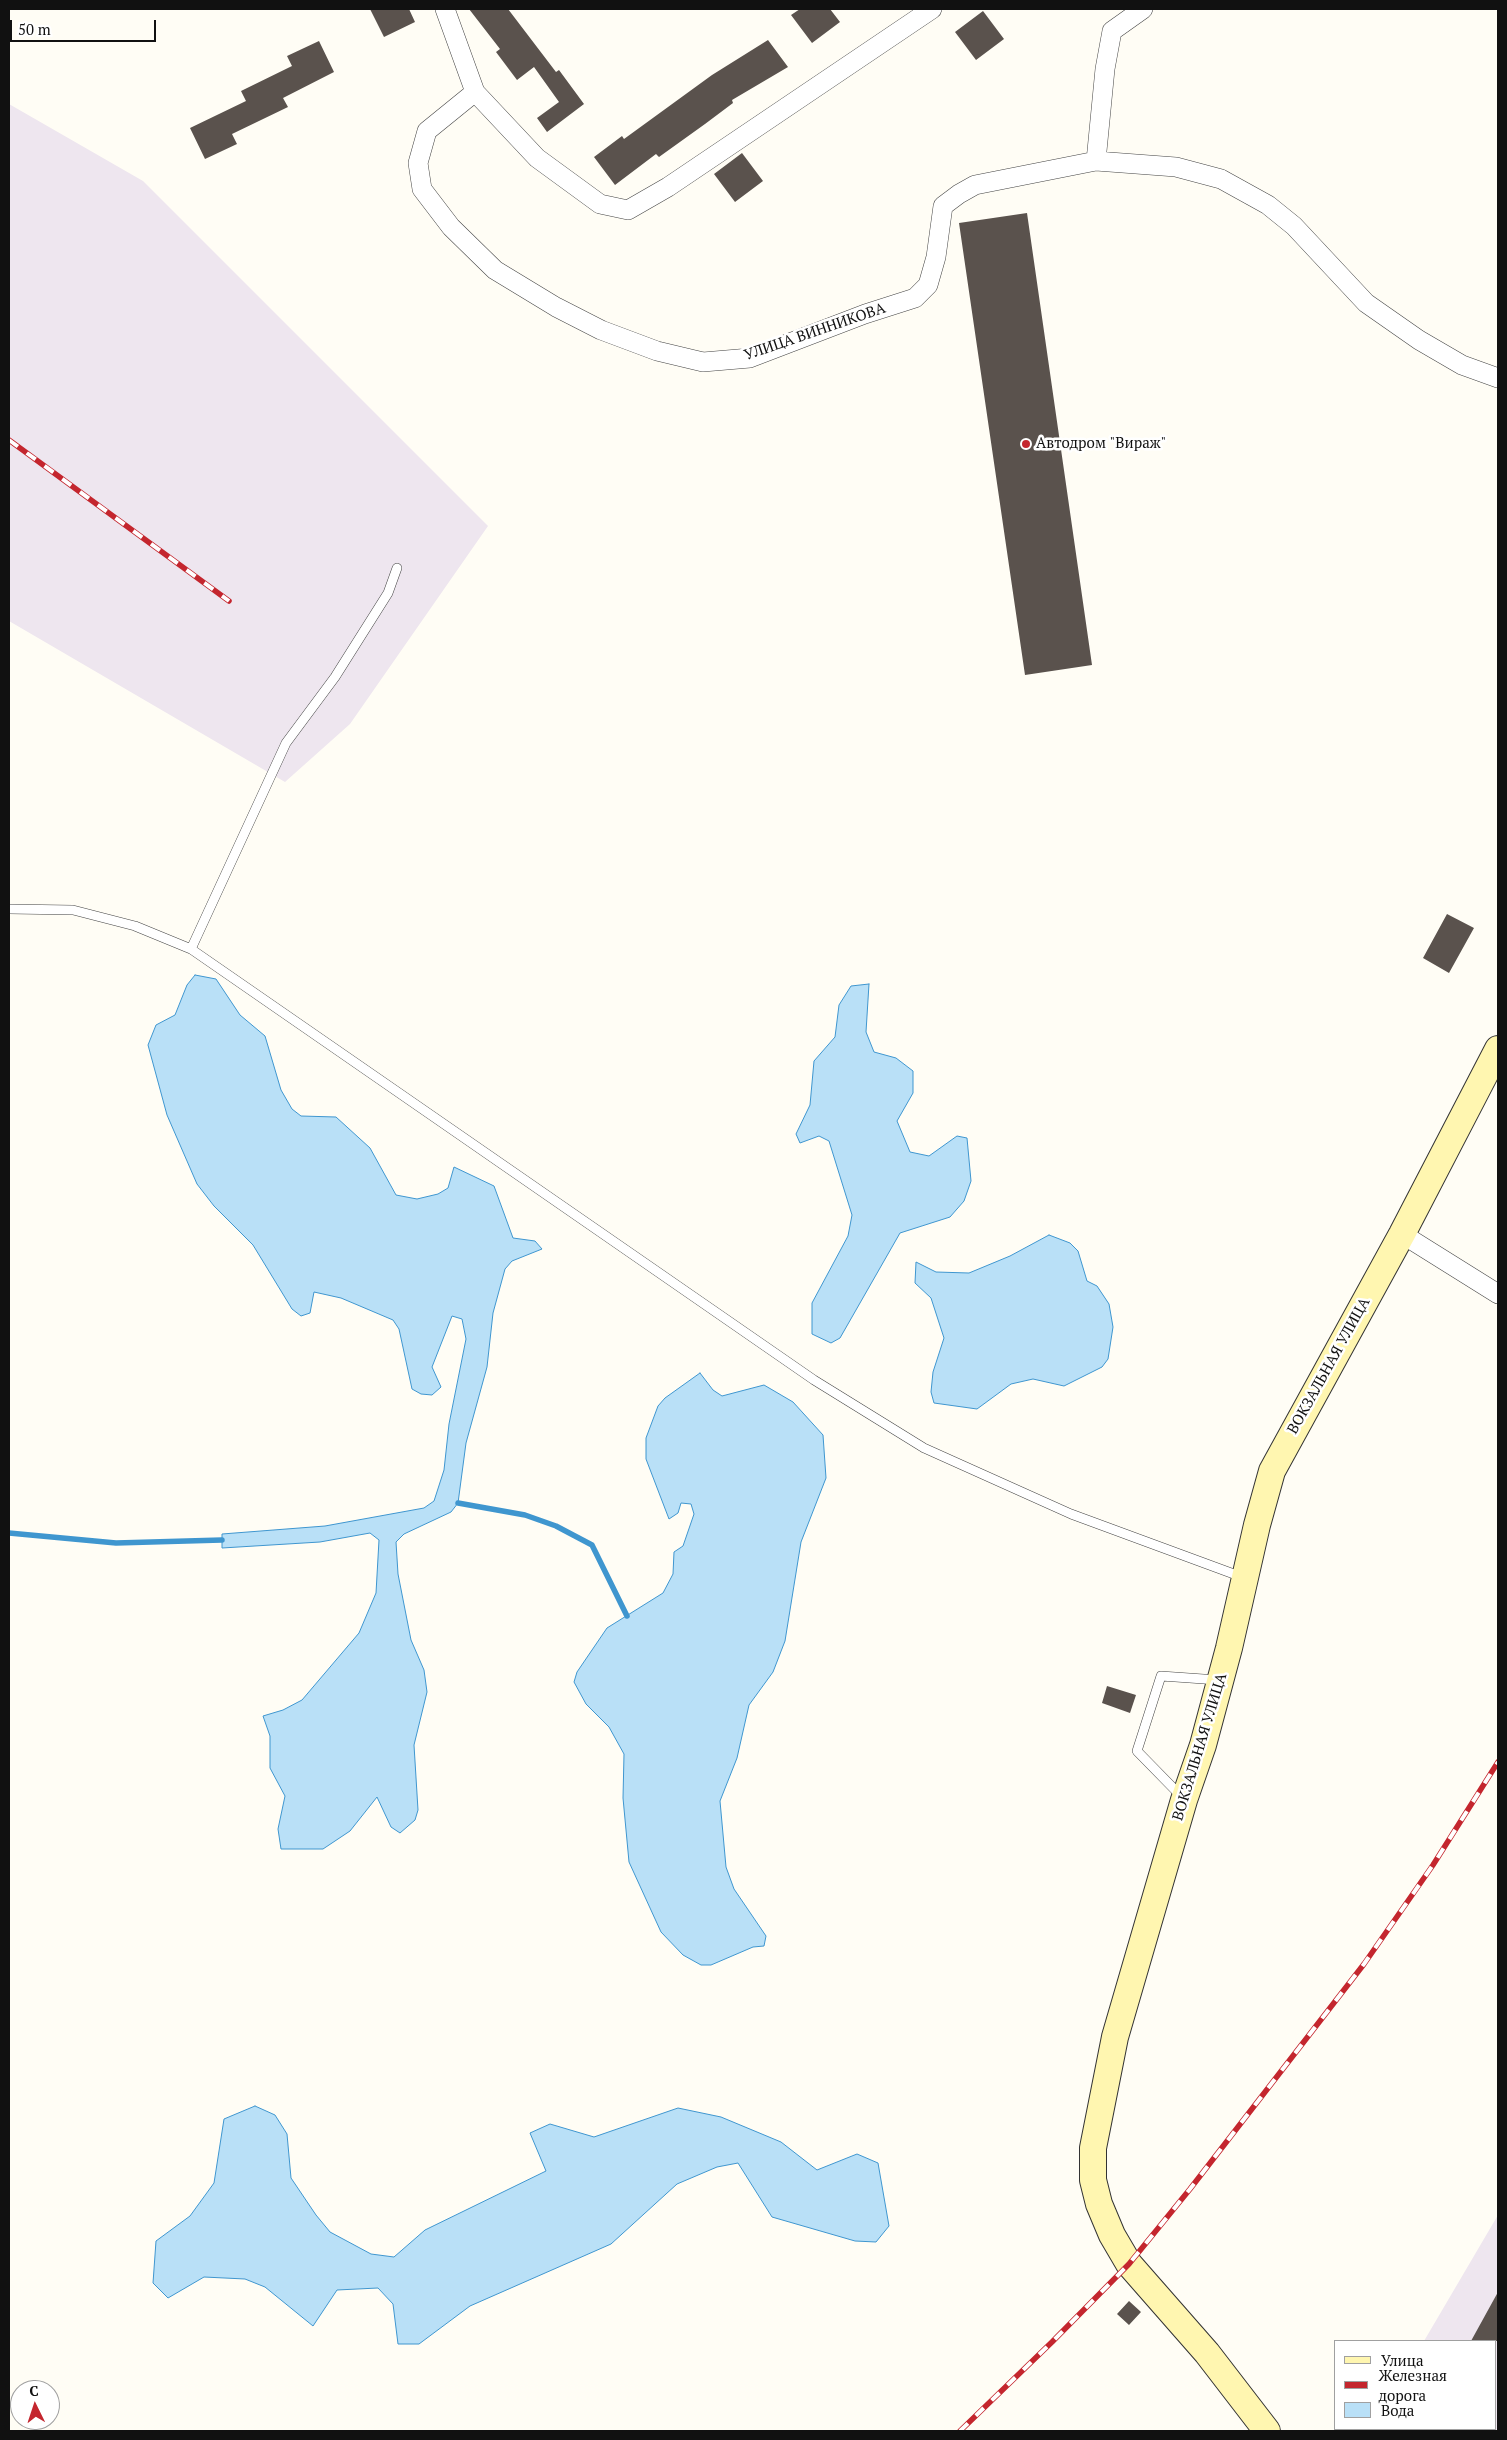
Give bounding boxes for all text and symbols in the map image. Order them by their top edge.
scale bar [12,10,159,42]
text: 50 m [18,19,51,39]
street label: УЛИЦА ВИННИКОВА [742,299,888,365]
place label: Автодром "Вираж" [1036,435,1166,453]
marker: Автодром "Вираж" [1020,438,1032,450]
street label: ВОКЗАЛЬНАЯ УЛИЦА [1284,1295,1374,1437]
street label: ВОКЗАЛЬНАЯ УЛИЦА [1169,1671,1231,1823]
legend [1334,2340,1497,2430]
text: Улица [1381,2350,1424,2370]
text: Железная дорога [1378,2365,1447,2405]
north arrow [10,2380,60,2430]
text: С [29,2381,39,2400]
text: Вода [1381,2400,1414,2420]

